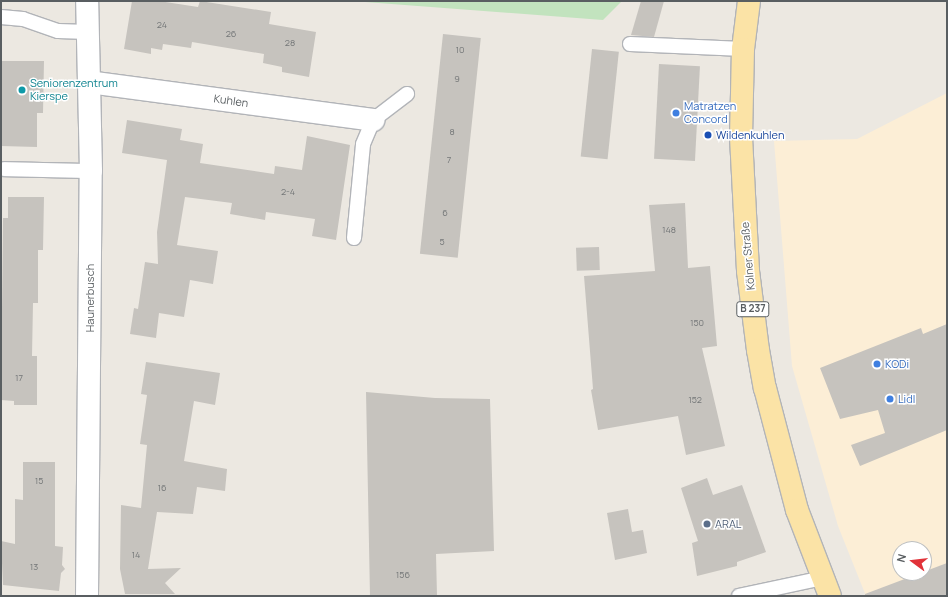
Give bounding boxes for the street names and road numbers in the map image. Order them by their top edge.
street label: Kuhlen [213,92,249,110]
street label: Kölner Straße [738,221,758,291]
street label: Haunerbusch [83,264,97,332]
road number: B 237 [736,301,770,317]

